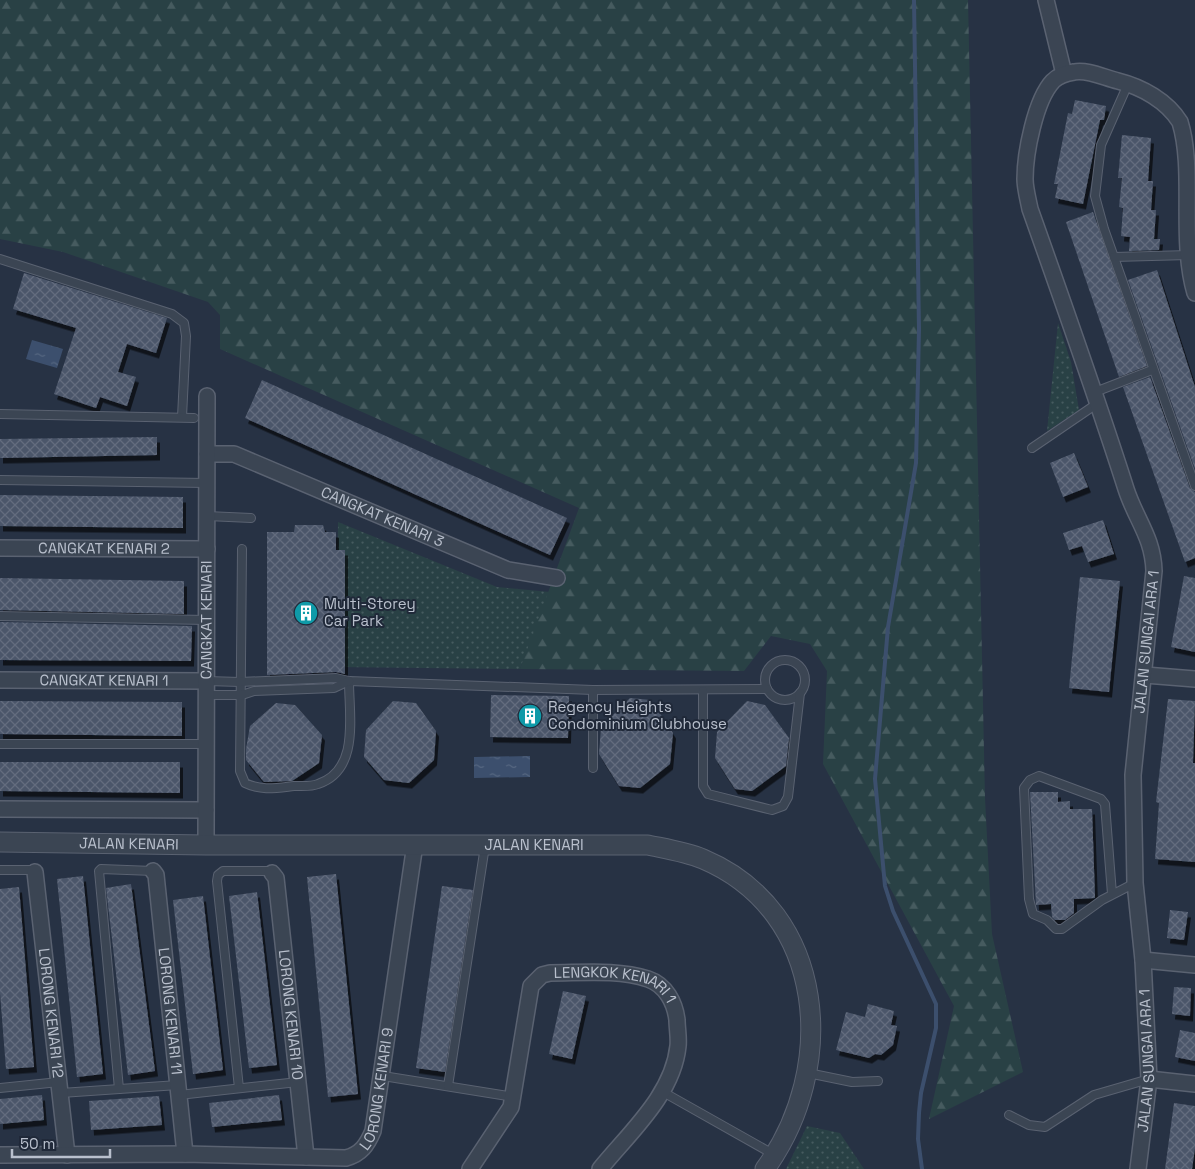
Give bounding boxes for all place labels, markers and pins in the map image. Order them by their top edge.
place label: Multi-Storey Car Park [324,594,416,630]
building icon: Multi-Storey Car Park [293,600,319,626]
place label: Regency Heights Condominium Clubhouse [548,697,727,733]
building icon: Regency Heights Condominium Clubhouse [517,703,543,729]

